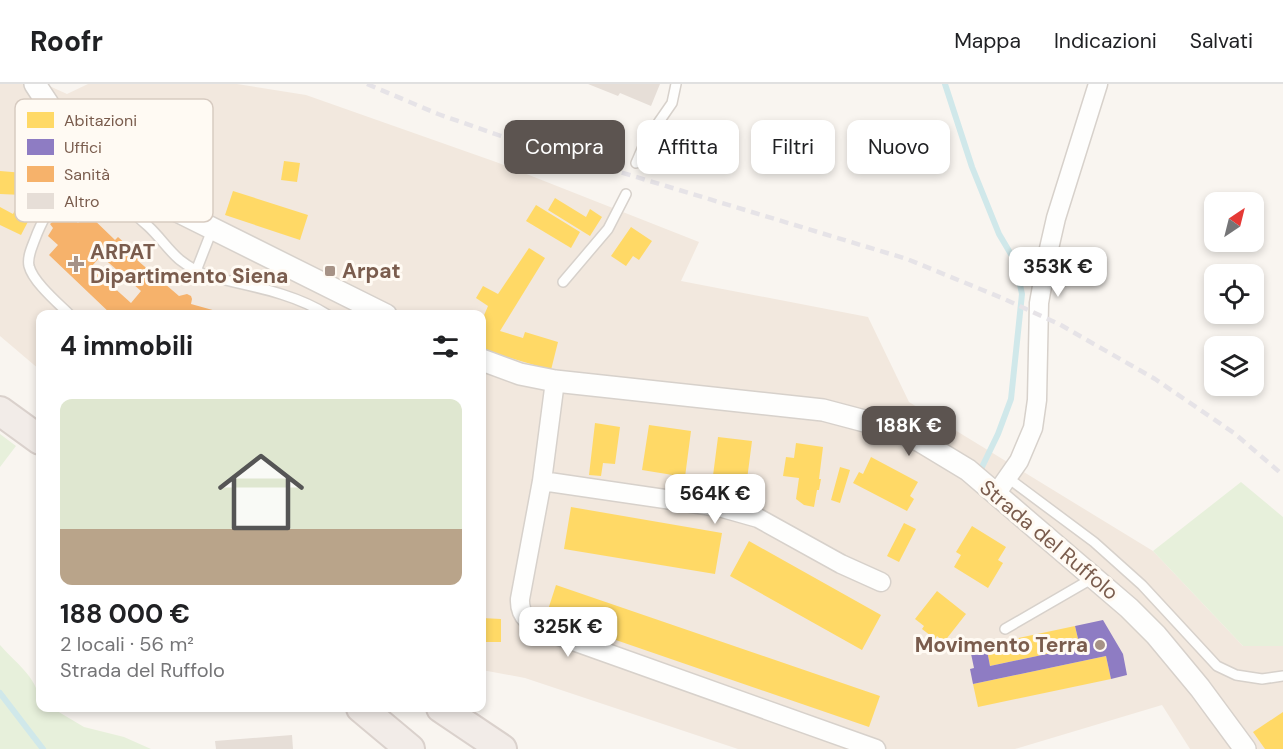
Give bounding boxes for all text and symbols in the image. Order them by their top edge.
text: Roofr [30,23,103,60]
text: Mappa [954,27,1021,55]
text: Indicazioni [1054,27,1157,55]
text: Salvati [1190,27,1253,55]
legend [15,99,213,222]
text: Abitazioni [64,110,137,131]
chip: Compra [504,120,625,174]
chip: Affitta [637,120,739,174]
chip: Filtri [751,120,835,174]
chip: Nuovo [847,120,950,174]
text: Uffici [64,137,102,158]
text: Sanità [64,164,110,185]
text: Altro [64,191,100,212]
north arrow [1204,192,1264,252]
map controls [1204,192,1264,396]
place label: ARPAT Dipartimento Siena [90,238,288,290]
pin: 353K € [1009,247,1107,298]
text: 353K € [1023,253,1093,279]
marker: ARPAT Dipartimento Siena [67,255,85,273]
place label: Arpat [342,257,401,285]
marker: Arpat [323,264,337,278]
button: locate [1204,264,1264,324]
text: 4 immobili [60,329,193,363]
icon: filters [429,330,462,363]
button: layers [1204,336,1264,396]
pin: 188K € [860,406,958,457]
text: 188K € [876,412,942,438]
icon: home [207,438,315,546]
pin: 564K € [666,474,764,525]
street label: Strada del Ruffolo [974,474,1124,606]
text: 564K € [679,480,751,506]
text: 188 000 € [60,597,190,631]
pin: 325K € [519,607,617,658]
text: 325K € [533,613,603,639]
text: 2 locali · 56 m² [60,631,194,657]
place label: Movimento Terra [915,631,1088,659]
marker: Movimento Terra [1093,638,1107,652]
text: Strada del Ruffolo [60,657,225,683]

